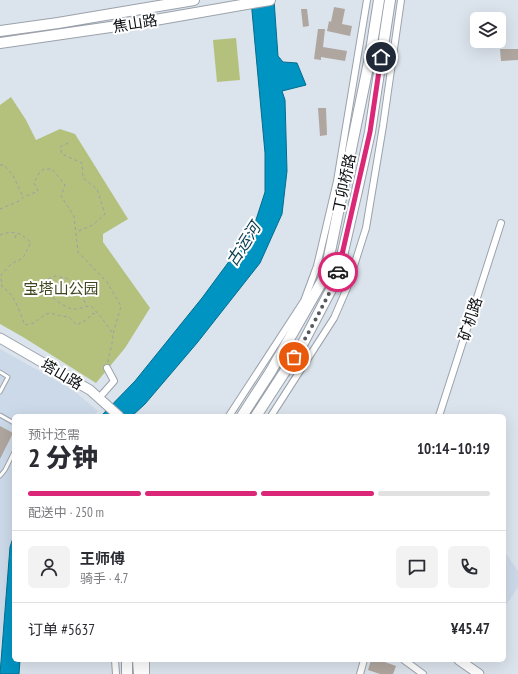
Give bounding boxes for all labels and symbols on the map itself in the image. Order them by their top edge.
street label: 焦山路 [111,10,159,36]
pin [364,40,398,74]
street label: 丁卯桥路 [328,152,360,214]
water label: 古运河 [222,216,266,270]
courier [318,252,358,292]
park label: 宝塔山公园 [23,279,99,298]
street label: 矿机路 [454,295,486,343]
pin [277,340,311,374]
street label: 塔山路 [38,355,86,393]

